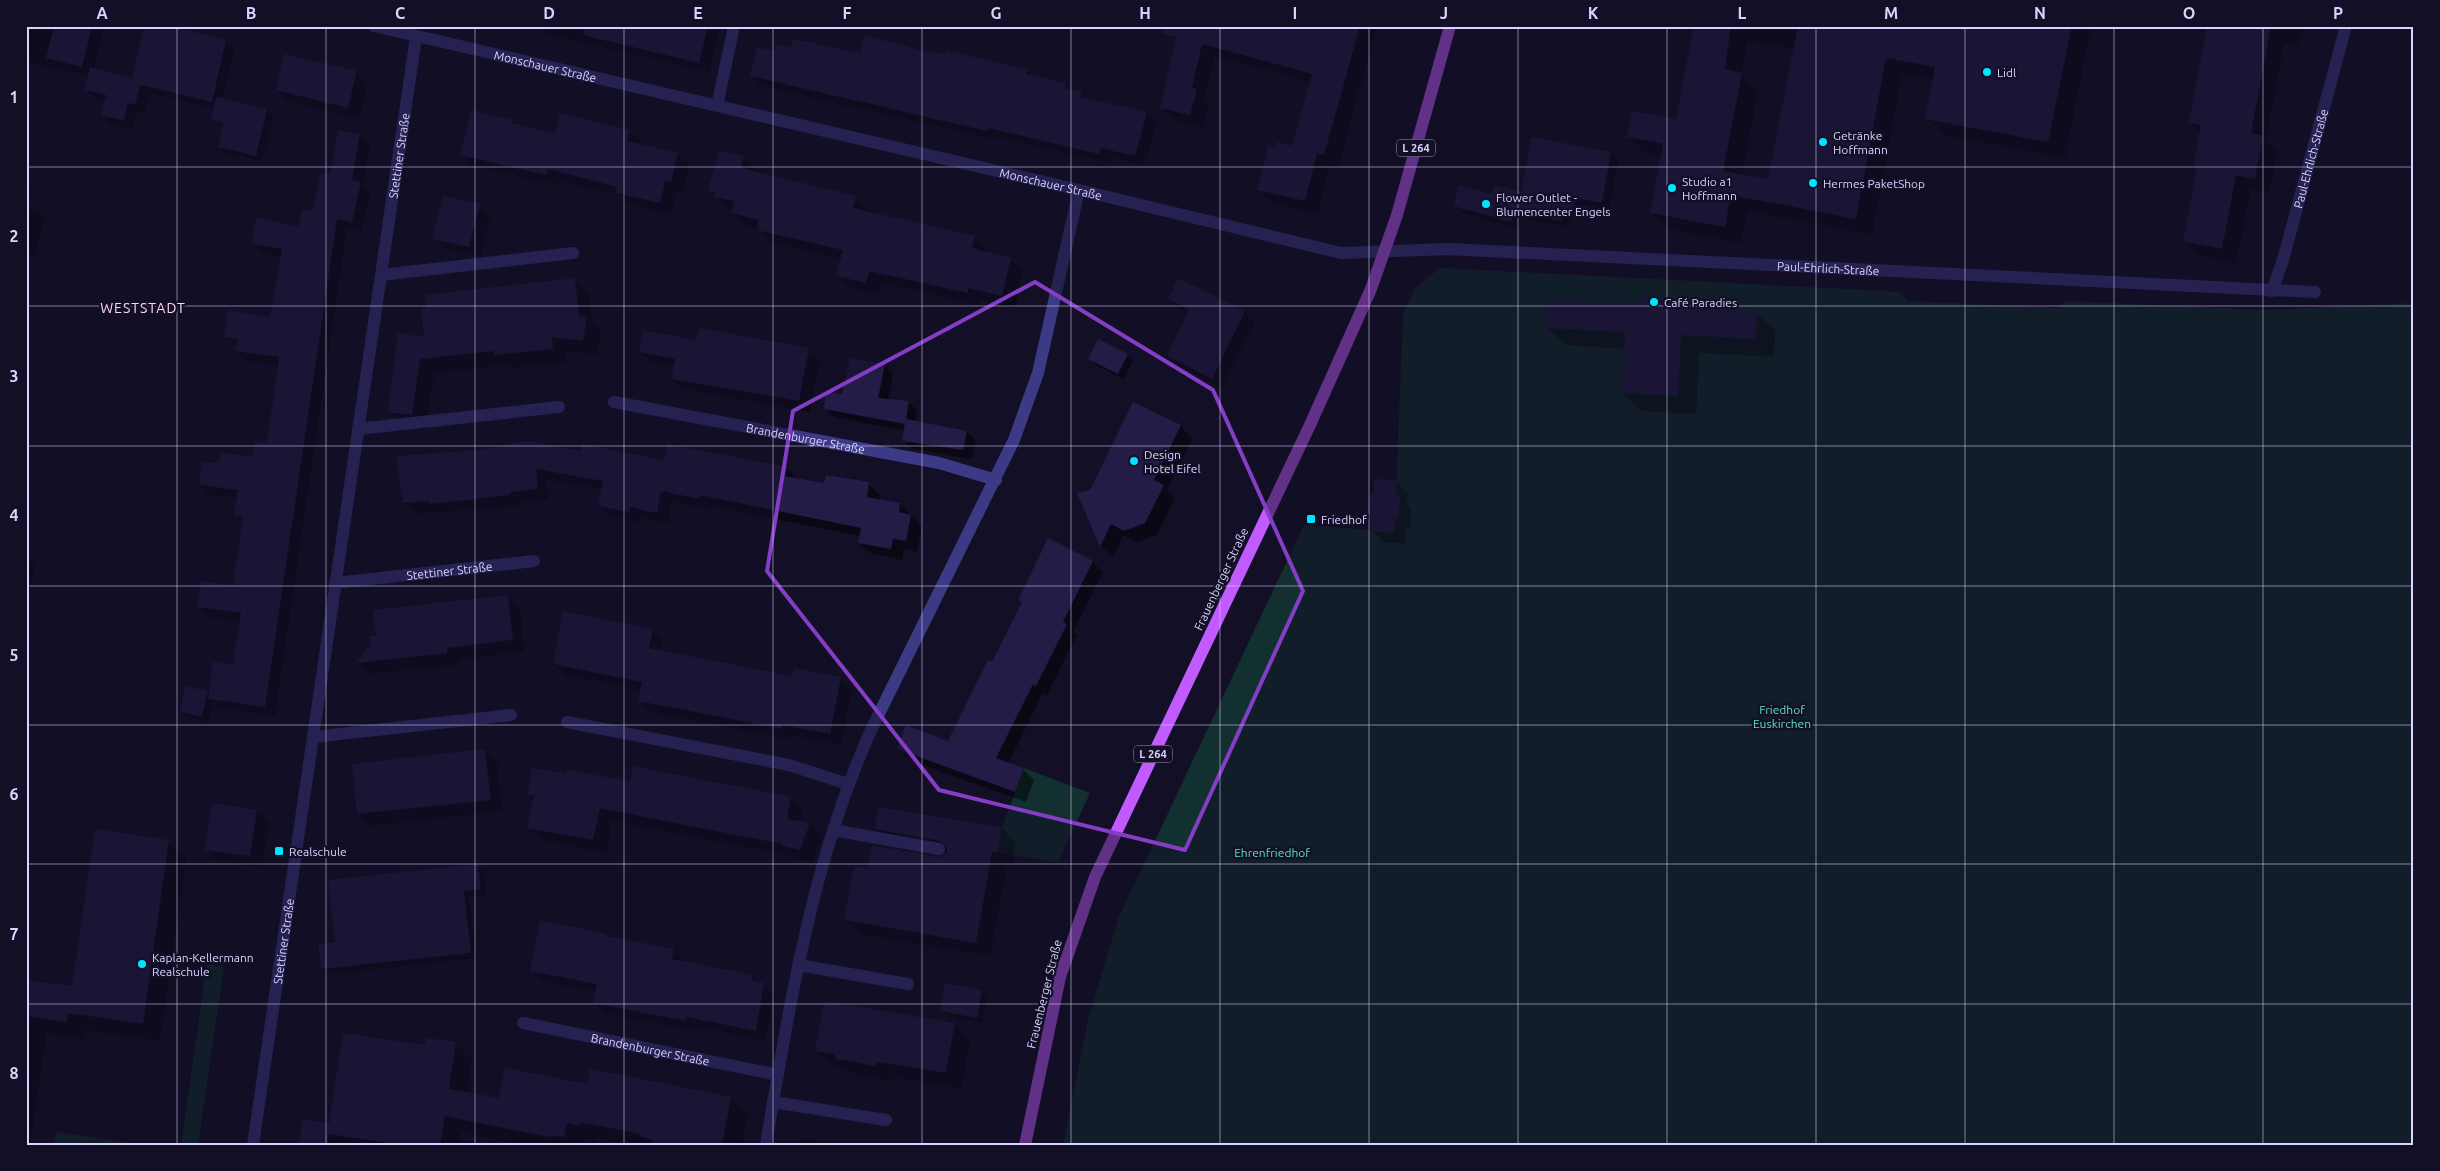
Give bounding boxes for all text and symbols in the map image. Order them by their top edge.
text: A [96,4,108,22]
text: B [246,4,256,22]
text: C [395,4,405,22]
text: D [543,4,555,22]
text: E [693,4,703,22]
text: F [843,4,852,22]
text: G [990,4,1002,22]
text: H [1139,4,1151,22]
text: I [1293,4,1297,22]
text: J [1440,4,1448,22]
text: K [1588,4,1599,22]
text: L [1738,4,1747,22]
text: M [1884,4,1898,22]
text: N [2034,4,2046,22]
text: O [2183,4,2195,22]
text: P [2333,4,2343,22]
street label: Monschauer Straße [493,48,598,84]
marker: Lidl [1981,66,1993,78]
place label: Lidl [1997,66,2016,79]
text: 1 [9,88,19,106]
street label: Paul-Ehrlich-Straße [2291,107,2330,210]
street label: Stettiner Straße [386,112,411,199]
place label: Getränke Hoffmann [1833,129,1888,156]
marker: Getränke Hoffmann [1817,136,1829,148]
road number: L 264 [1397,140,1435,156]
street label: Monschauer Straße [999,165,1103,202]
place label: Studio a1 Hoffmann [1682,175,1737,202]
marker: Hermes PaketShop [1807,177,1819,189]
place label: Hermes PaketShop [1823,177,1925,190]
marker: Studio a1 Hoffmann [1666,182,1678,194]
place label: Flower Outlet - Blumencenter Engels [1496,191,1611,218]
marker: Flower Outlet - Blumencenter Engels [1480,198,1492,210]
text: 2 [9,227,19,245]
street label: Paul-Ehrlich-Straße [1777,259,1880,277]
marker: Café Paradies [1648,296,1660,308]
place label: Café Paradies [1664,296,1737,309]
district label: WESTSTADT [100,300,186,316]
text: 3 [9,367,19,385]
street label: Brandenburger Straße [745,420,866,455]
place label: Design Hotel Eifel [1144,448,1201,475]
marker: Design Hotel Eifel [1128,455,1140,467]
text: 4 [9,506,19,524]
marker: Friedhof [1305,513,1317,525]
place label: Friedhof [1321,513,1367,526]
street label: Frauenberger Straße [1192,526,1250,632]
street label: Stettiner Straße [406,559,493,582]
text: 5 [9,646,19,664]
park label: Friedhof Euskirchen [1753,703,1811,730]
road number: L 264 [1134,746,1172,762]
text: 6 [9,785,19,803]
marker: Realschule [273,845,285,857]
place label: Realschule [289,845,347,858]
park label: Ehrenfriedhof [1234,846,1310,859]
street label: Stettiner Straße [270,898,296,985]
text: 7 [9,925,19,943]
street label: Frauenberger Straße [1024,938,1064,1050]
place label: Kaplan-Kellermann Realschule [152,951,254,978]
marker: Kaplan-Kellermann Realschule [136,958,148,970]
street label: Brandenburger Straße [590,1031,711,1067]
text: 8 [9,1064,19,1082]

